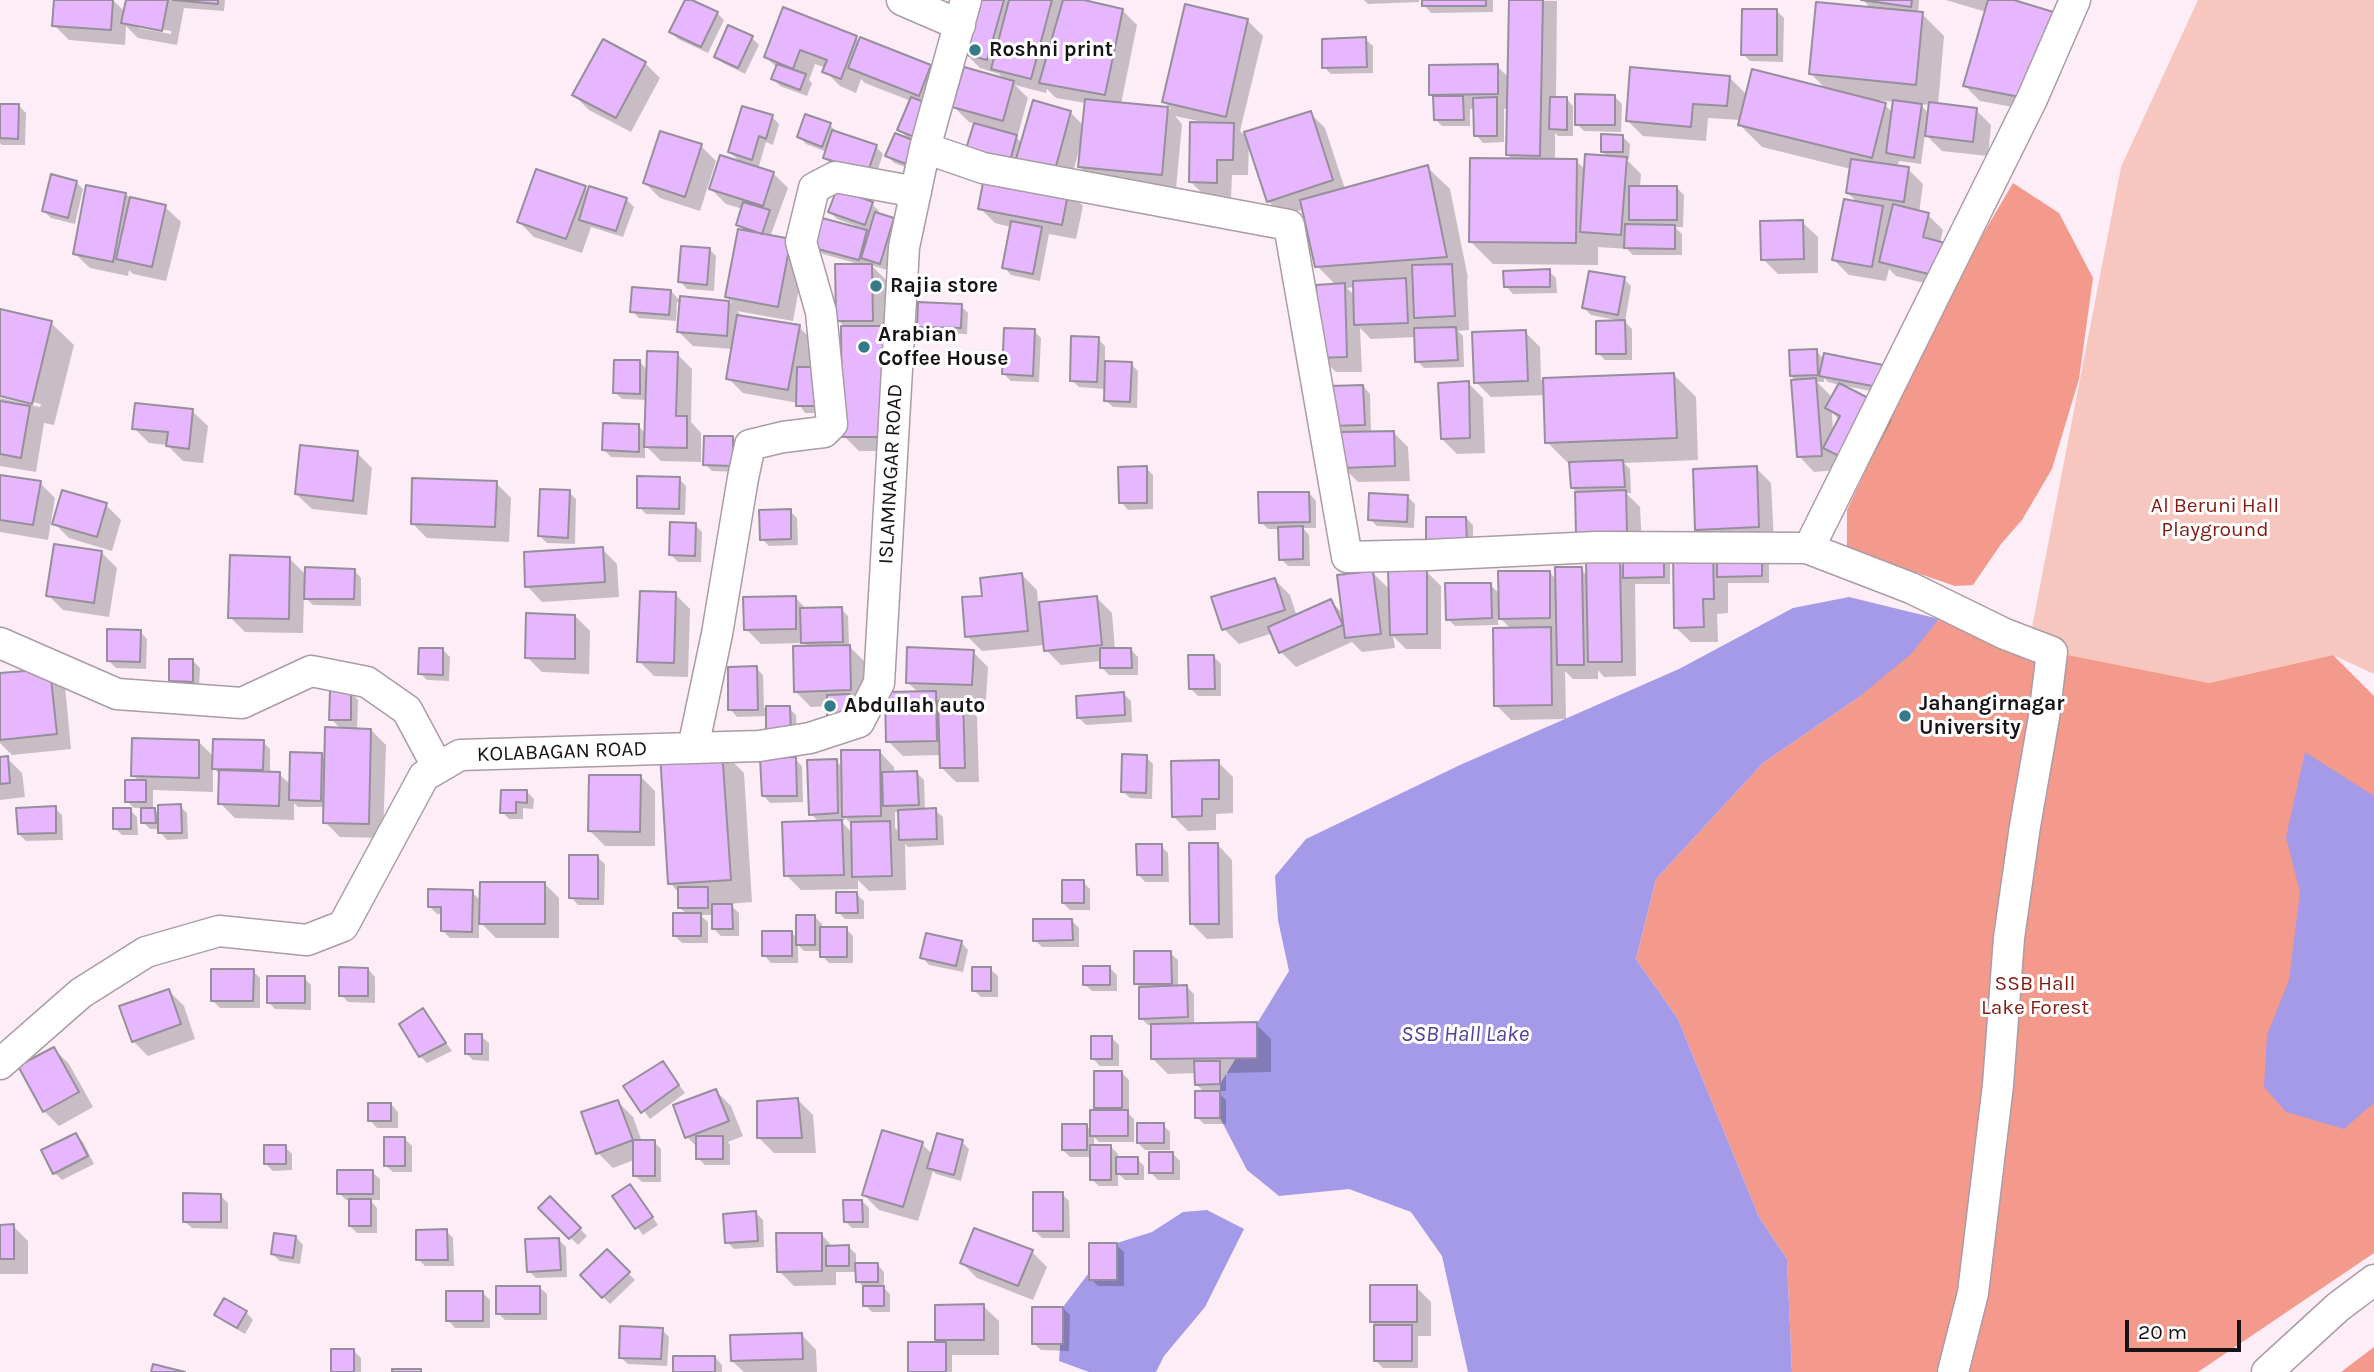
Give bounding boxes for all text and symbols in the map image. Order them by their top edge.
place label: Roshni print [989,37,1113,63]
marker: Roshni print [967,42,983,58]
place label: Rajia store [890,273,998,299]
marker: Rajia store [868,278,884,294]
place label: Arabian Coffee House [878,322,1008,372]
marker: Arabian Coffee House [856,339,872,355]
street label: ISLAMNAGAR ROAD [874,383,908,565]
park label: Al Beruni Hall Playground [2151,493,2279,543]
place label: Jahangirnagar University [1919,691,2065,741]
place label: Abdullah auto [844,693,985,719]
marker: Abdullah auto [822,698,838,714]
marker: Jahangirnagar University [1897,708,1913,724]
street label: KOLABAGAN ROAD [476,736,648,768]
park label: SSB Hall Lake Forest [1981,971,2089,1021]
water label: SSB Hall Lake [1401,1020,1529,1048]
scale bar [2129,1306,2244,1350]
text: 20 m [2138,1320,2187,1344]

